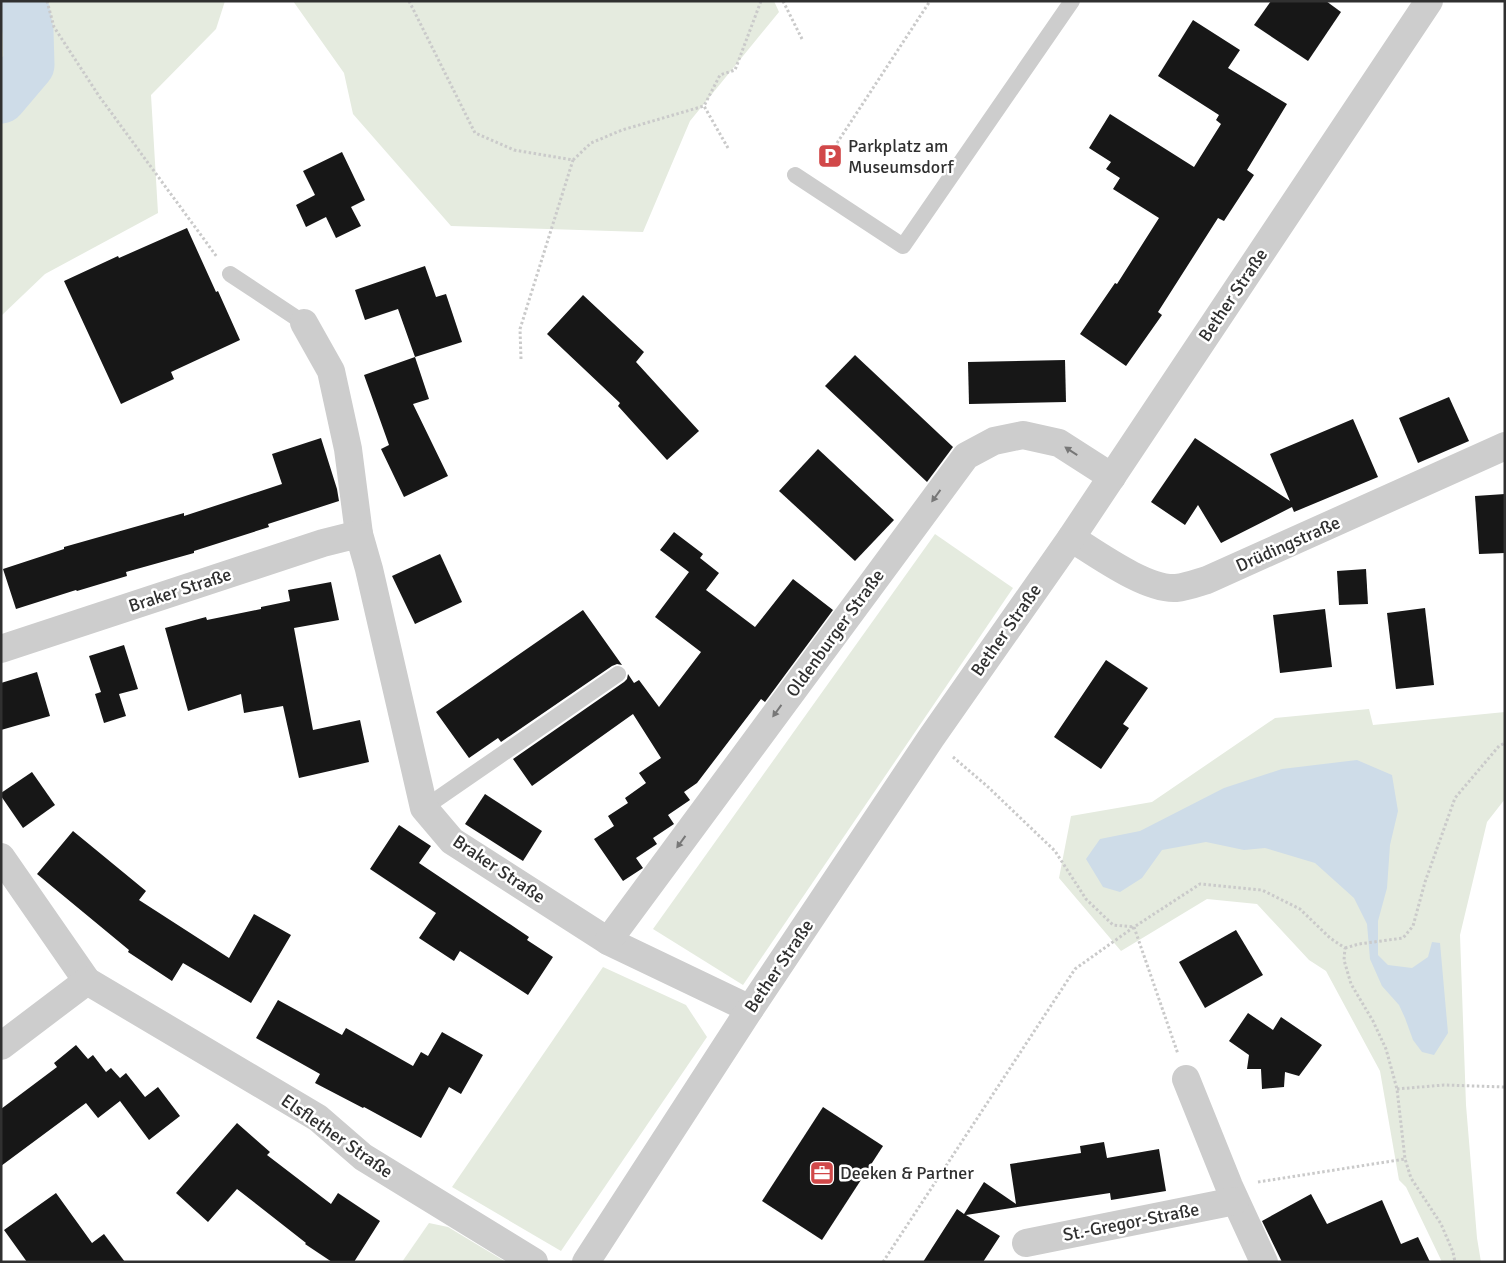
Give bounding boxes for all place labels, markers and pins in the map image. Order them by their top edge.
place label: Parkplatz am Museumsdorf [848,135,954,178]
parking icon: Parkplatz am Museumsdorf [817,143,843,169]
office icon: Deeken & Partner [809,1160,835,1186]
place label: Deeken & Partner [840,1162,974,1184]

